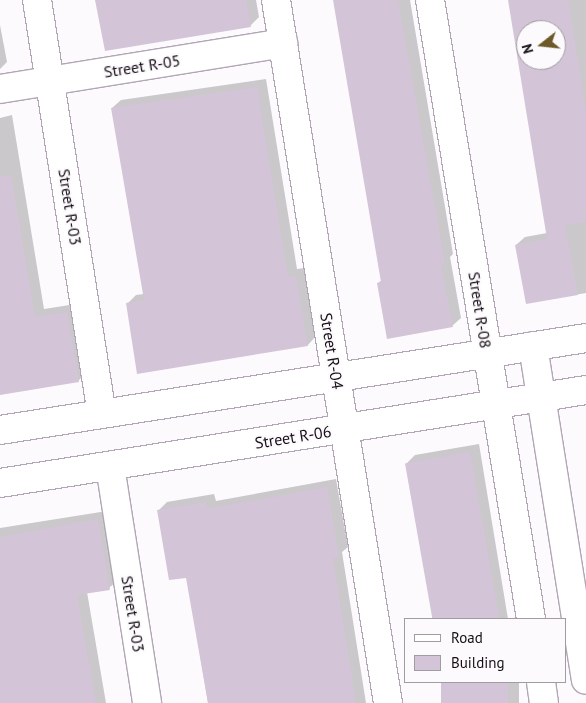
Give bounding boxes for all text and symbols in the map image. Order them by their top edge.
north arrow [516,20,566,70]
text: N [518,42,537,56]
street label: Street R-05 [102,50,182,82]
street label: Street R-03 [54,167,86,247]
street label: Street R-08 [464,270,496,350]
street label: Street R-04 [316,311,348,391]
street label: Street R-06 [253,421,333,453]
street label: Street R-03 [117,574,149,654]
legend [404,618,566,683]
text: Road [451,628,483,647]
text: Building [451,653,505,672]

